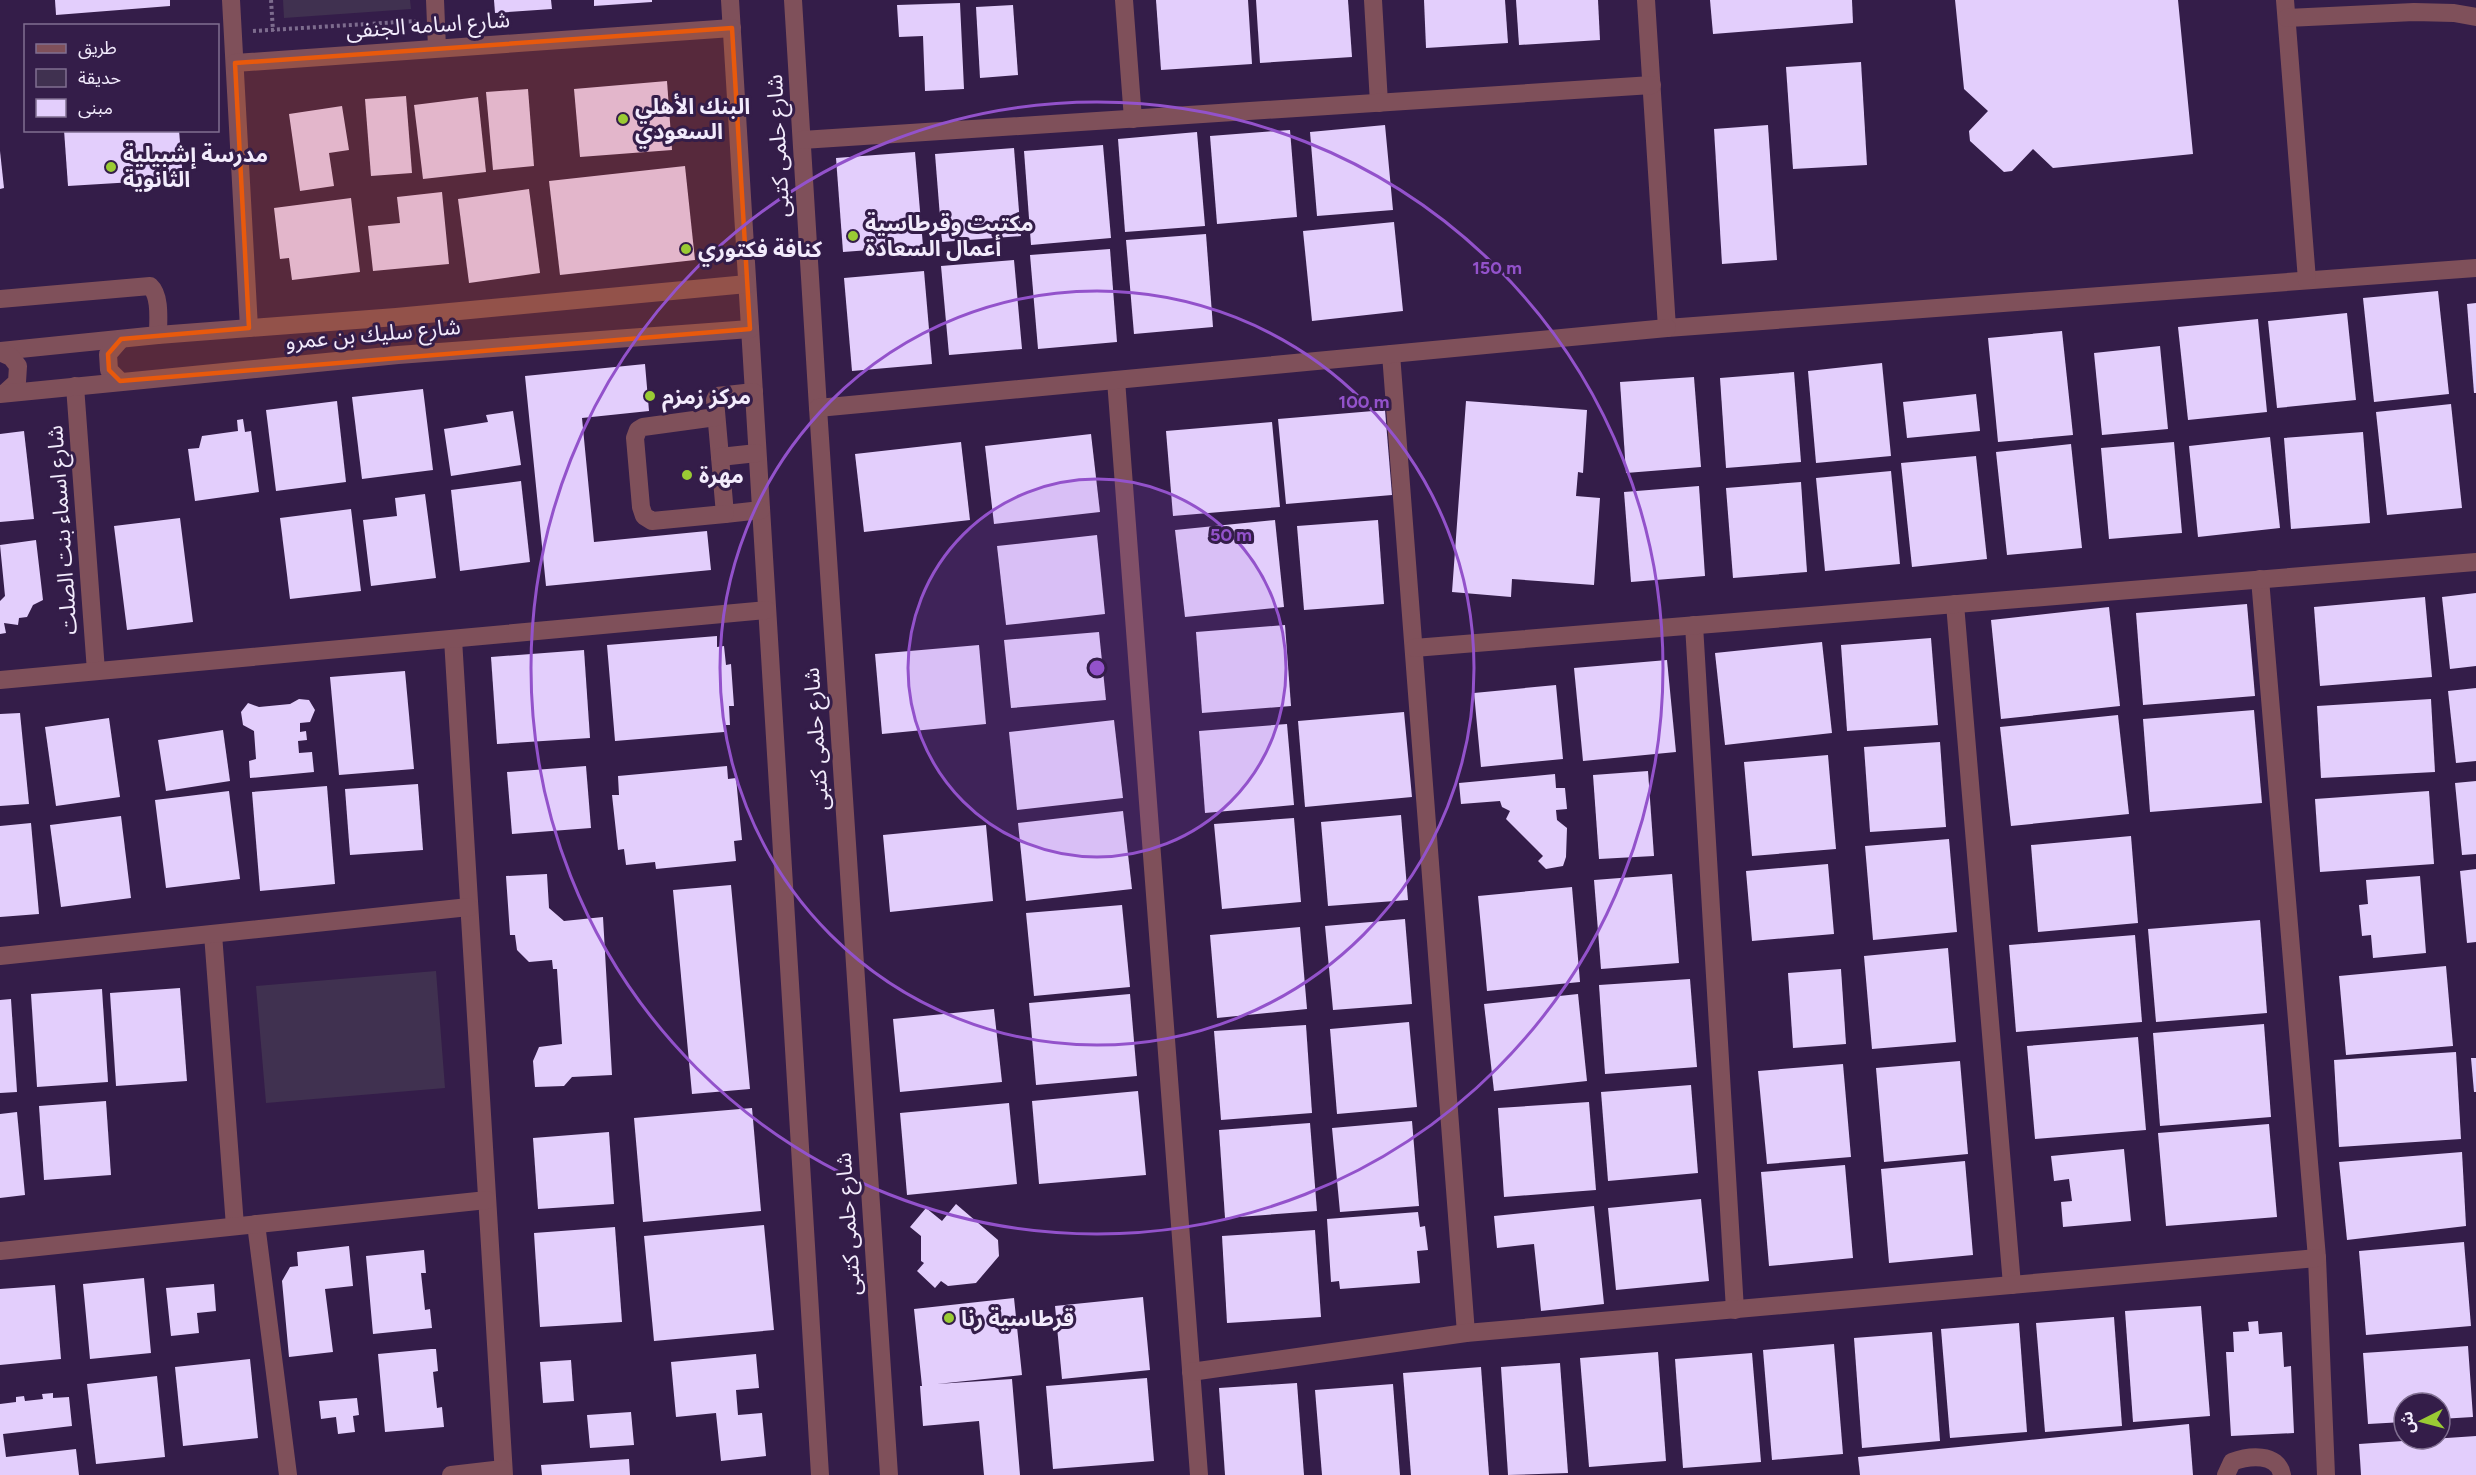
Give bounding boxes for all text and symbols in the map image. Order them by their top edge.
street label: شارع اسامه الجنفى [345,6,511,47]
legend [24,24,219,132]
text: طريق [78,37,117,59]
text: حديقة [78,67,121,89]
street label: شارع حلمى كتبى [761,74,798,218]
place label: البنك الأهلي السعودي [635,93,750,149]
text: مبنى [78,97,113,119]
marker: البنك الأهلي السعودي [616,112,630,126]
place label: مدرسة إشبيلية الثانوية [123,141,268,193]
marker: مدرسة إشبيلية الثانوية [104,160,118,174]
place label: مكتبت وقرطاسية أعمال السعادة [865,210,1033,262]
marker: مكتبت وقرطاسية أعمال السعادة [846,229,860,243]
place label: كنافة فكتوري [698,236,823,267]
marker: كنافة فكتوري [679,242,693,256]
text: 150 m [1472,257,1522,279]
street label: شارع سليك بن عمرو [284,313,462,358]
place label: مركز زمزم [662,383,751,413]
marker: مركز زمزم [643,389,657,403]
text: 100 m [1339,391,1389,413]
street label: شارع اسماء بنت الصلت [41,424,86,636]
place label: مهرة [699,462,744,489]
marker: مهرة [680,468,694,482]
text: 50 m [1210,524,1252,546]
centre of rings [1087,658,1107,678]
street label: شارع حلمى كتبى [798,666,837,811]
street label: شارع حلمى كتبى [830,1151,869,1296]
place label: قرطاسية رنا [961,1305,1074,1332]
marker: قرطاسية رنا [942,1311,956,1325]
north arrow [2392,1391,2452,1451]
text: ش [2397,1411,2418,1434]

